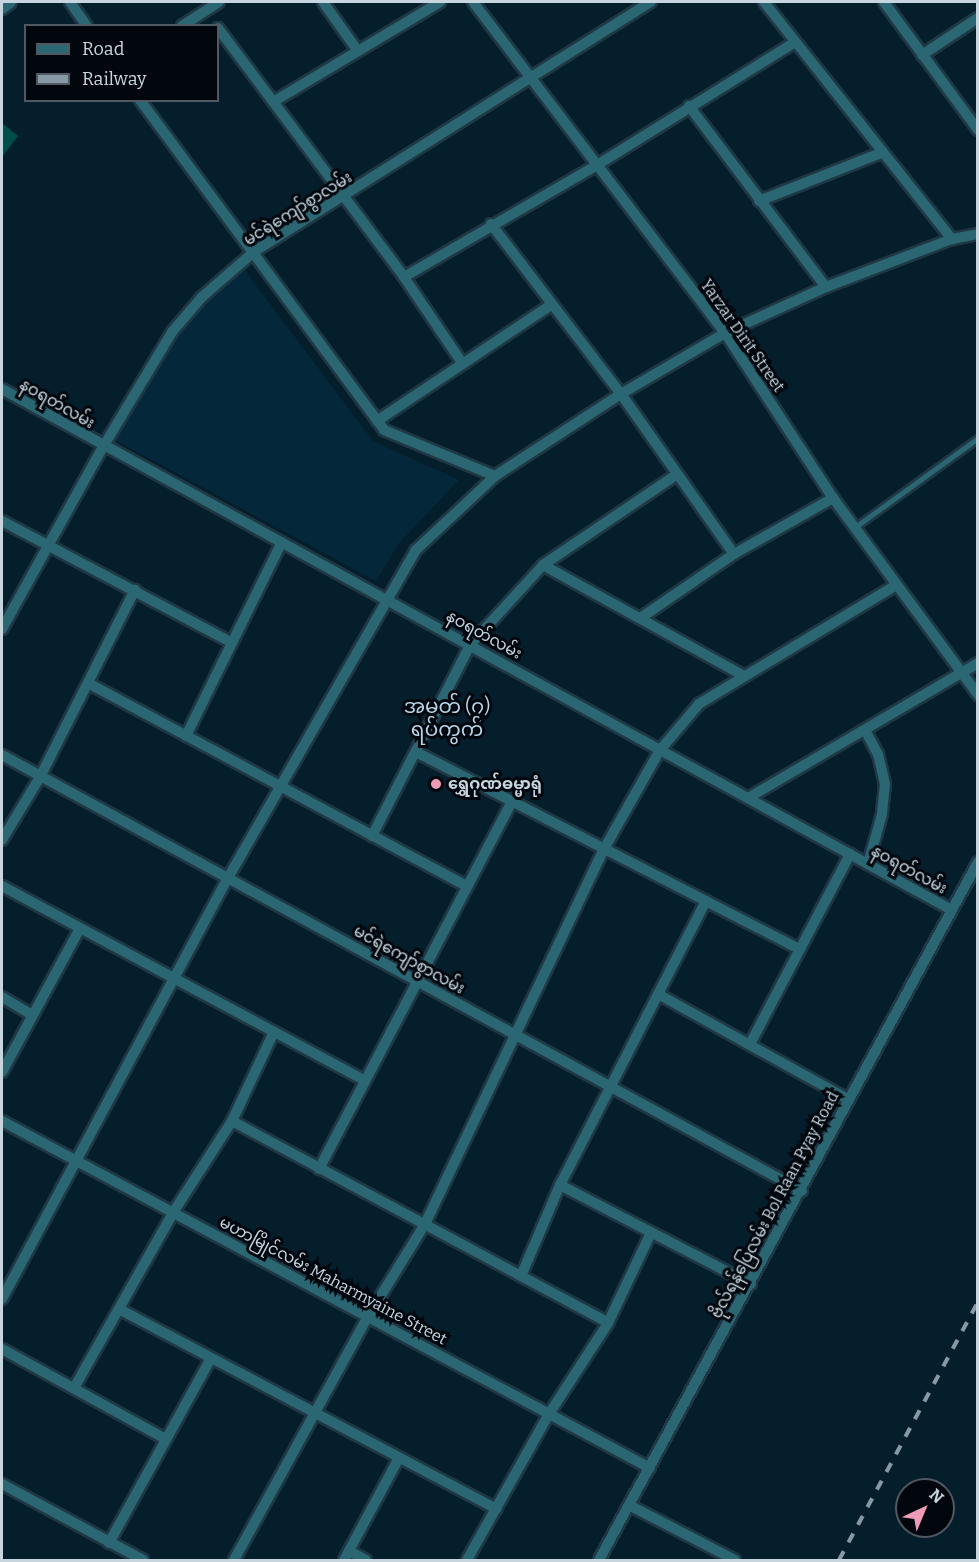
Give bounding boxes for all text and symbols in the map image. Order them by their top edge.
legend [24,24,219,102]
text: Road [82,38,124,60]
text: Railway [82,68,146,90]
street label: မင်ရဲကျော်စွာလမ်း [240,168,356,250]
street label: Yarzar Dirit Street [696,276,788,396]
street label: နဝရတ်လမ်း [16,375,98,433]
street label: နဝရတ်လမ်း [443,606,525,664]
district label: အမှတ် (၇) ရပ်ကွက် [404,694,490,741]
place label: ရွှေဂုဏ်ဓမ္မာရုံ [448,774,542,794]
marker: ရွှေဂုဏ်ဓမ္မာရုံ [429,777,443,791]
street label: နဝရတ်လမ်း [868,841,950,899]
street label: မင်ရဲကျော်စွာလမ်း [350,922,468,998]
street label: ဗိုလ်ရန်ပြေလမ်း Bol Raan Pyay Road [707,1088,843,1322]
street label: မဟာမြိုင်လမ်း Maharmyaine Street [216,1213,450,1349]
north arrow [895,1478,955,1538]
text: N [925,1485,948,1507]

